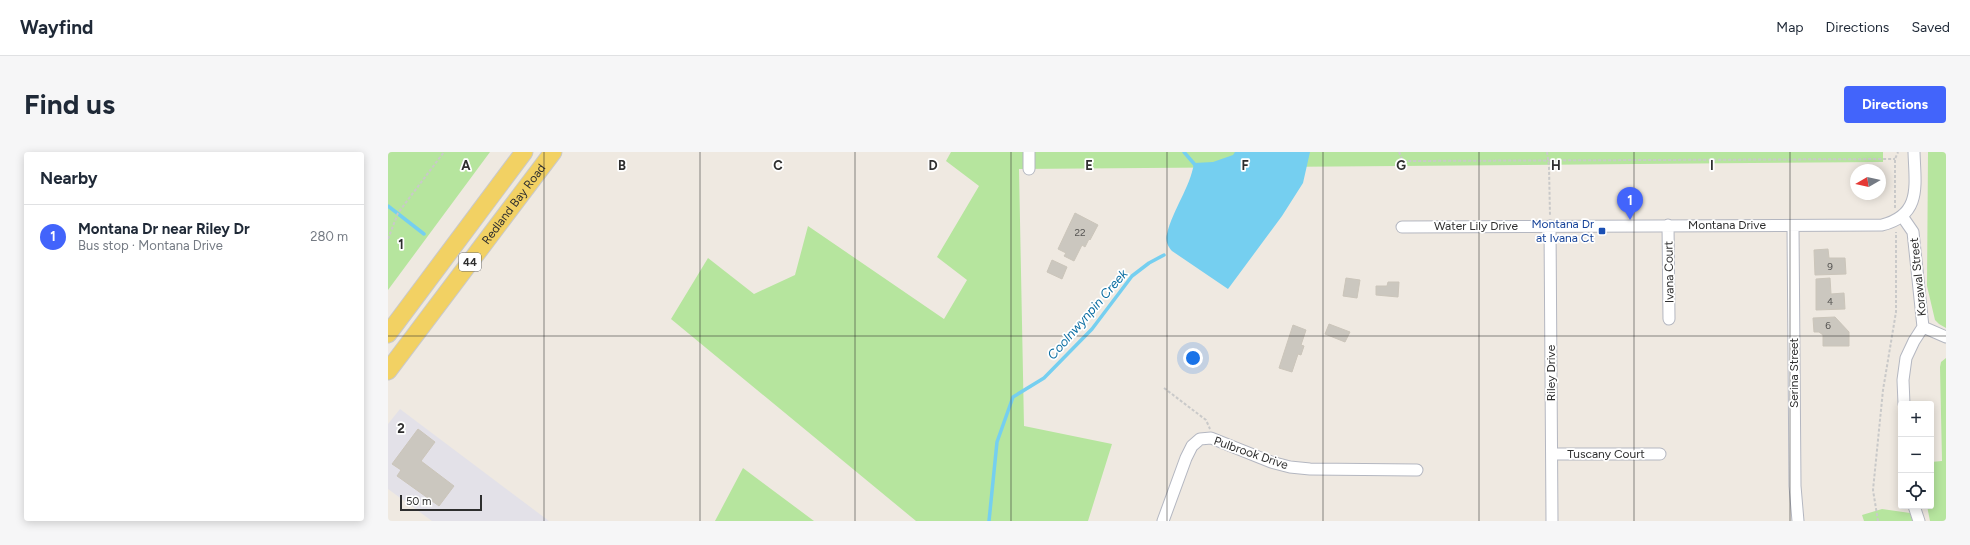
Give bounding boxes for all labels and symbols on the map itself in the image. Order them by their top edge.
text: A [461,158,471,173]
text: B [618,158,626,173]
text: C [773,158,783,173]
text: D [928,158,938,173]
text: E [1085,158,1093,173]
text: F [1241,158,1249,173]
text: G [1396,158,1406,173]
text: H [1551,158,1561,173]
text: I [1710,158,1714,173]
street label: Redland Bay Road [479,161,549,247]
north arrow [1850,164,1886,200]
pin: 1 [1617,187,1643,220]
place label: Montana Dr at Ivana Ct [1531,217,1594,245]
street label: Montana Drive [1688,218,1766,232]
street label: Water Lily Drive [1434,219,1518,233]
house number: 22 [1074,226,1086,239]
marker: Montana Dr at Ivana Ct [1597,226,1607,236]
text: 1 [398,237,404,252]
street label: Korawal Street [1907,237,1929,317]
street label: Ivana Court [1661,240,1677,303]
road number: 44 [459,253,481,271]
house number: 9 [1827,260,1833,273]
water label: Coolnwynpin Creek [1044,266,1131,362]
house number: 4 [1827,295,1833,308]
house number: 6 [1825,319,1831,332]
street label: Serina Street [1787,337,1801,408]
street label: Riley Drive [1544,344,1558,401]
your location [1183,348,1203,368]
text: 2 [397,421,405,436]
street label: Pulbrook Drive [1212,434,1290,472]
street label: Tuscany Court [1567,447,1645,461]
scale bar [400,493,482,512]

